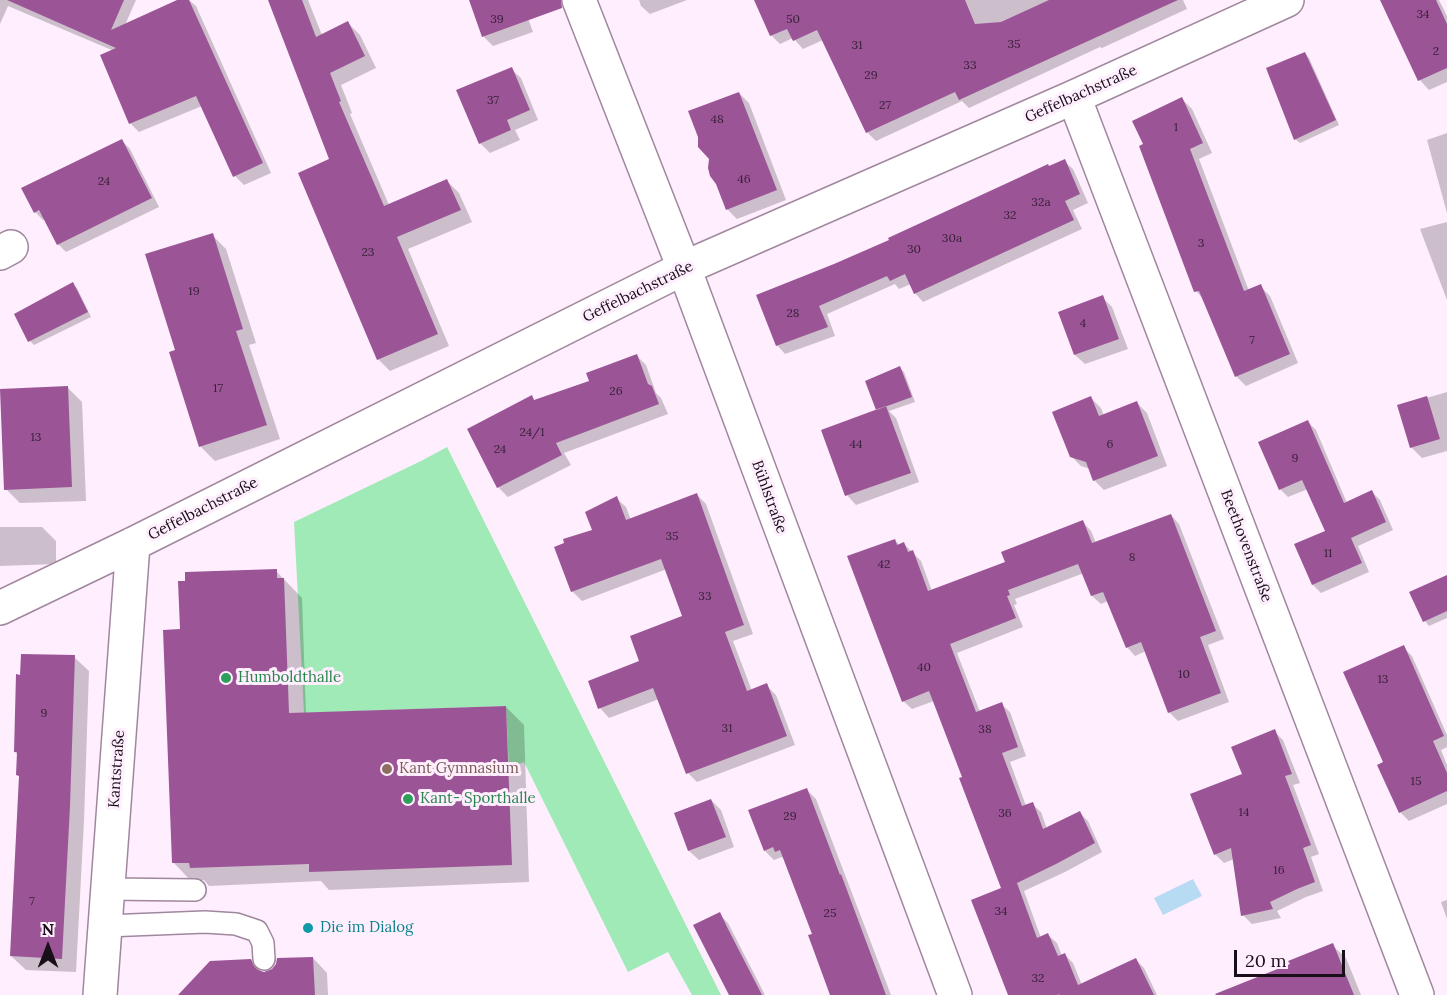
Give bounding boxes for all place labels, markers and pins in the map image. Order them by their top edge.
place label: Humboldthalle [238,669,341,687]
marker: Humboldthalle [219,671,233,685]
place label: Kant Gymnasium [399,760,519,778]
marker: Kant Gymnasium [380,762,394,776]
place label: Kant- Sporthalle [420,790,536,808]
marker: Kant- Sporthalle [401,792,415,806]
place label: Die im Dialog [320,919,413,937]
marker: Die im Dialog [301,921,315,935]

